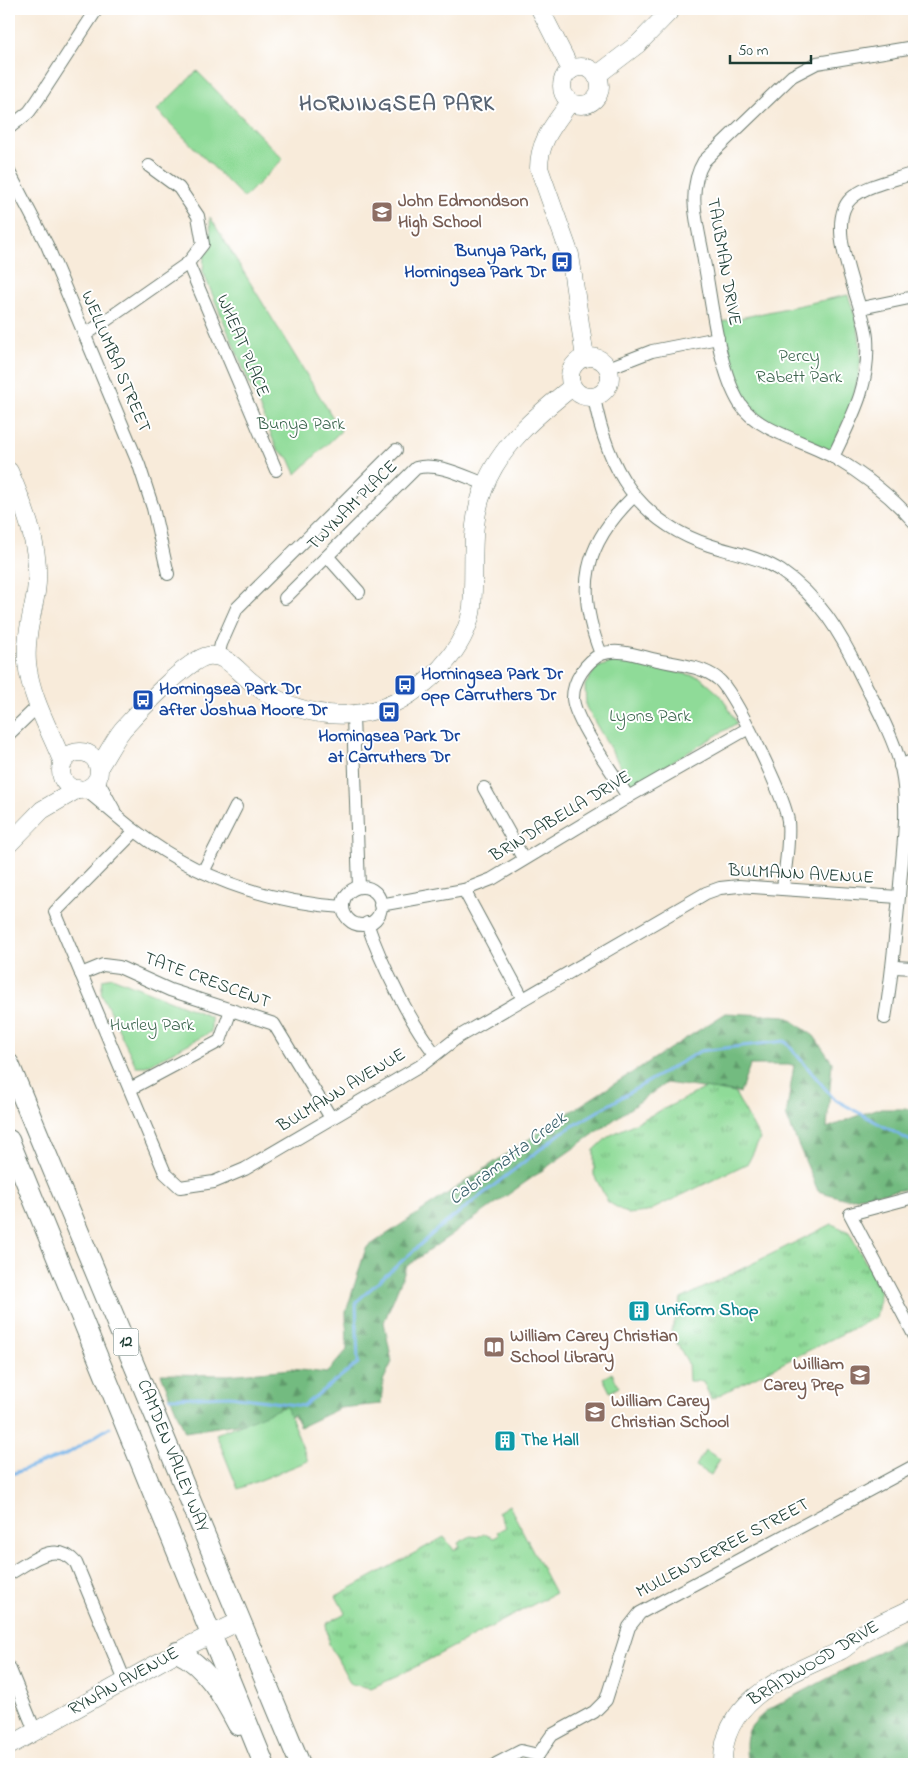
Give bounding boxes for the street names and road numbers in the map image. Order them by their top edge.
street label: TAUBMAN DRIVE [699,196,747,328]
street label: WELLUMBA STREET [73,287,157,437]
street label: WHEAT PLACE [209,291,275,401]
street label: TWYNAM PLACE [302,455,404,557]
street label: BRINDABELLA DRIVE [485,765,636,870]
street label: BULMANN AVENUE [726,858,875,892]
street label: TATE CRESCENT [140,946,274,1016]
street label: BULMANN AVENUE [272,1042,411,1140]
road number: 12 [114,1328,138,1355]
street label: CAMDEN VALLEY WAY [130,1376,215,1537]
street label: MULLENDERREE STREET [632,1492,814,1606]
street label: BRAIDWOOD DRIVE [743,1614,885,1714]
street label: RYNAN AVENUE [64,1641,184,1723]

